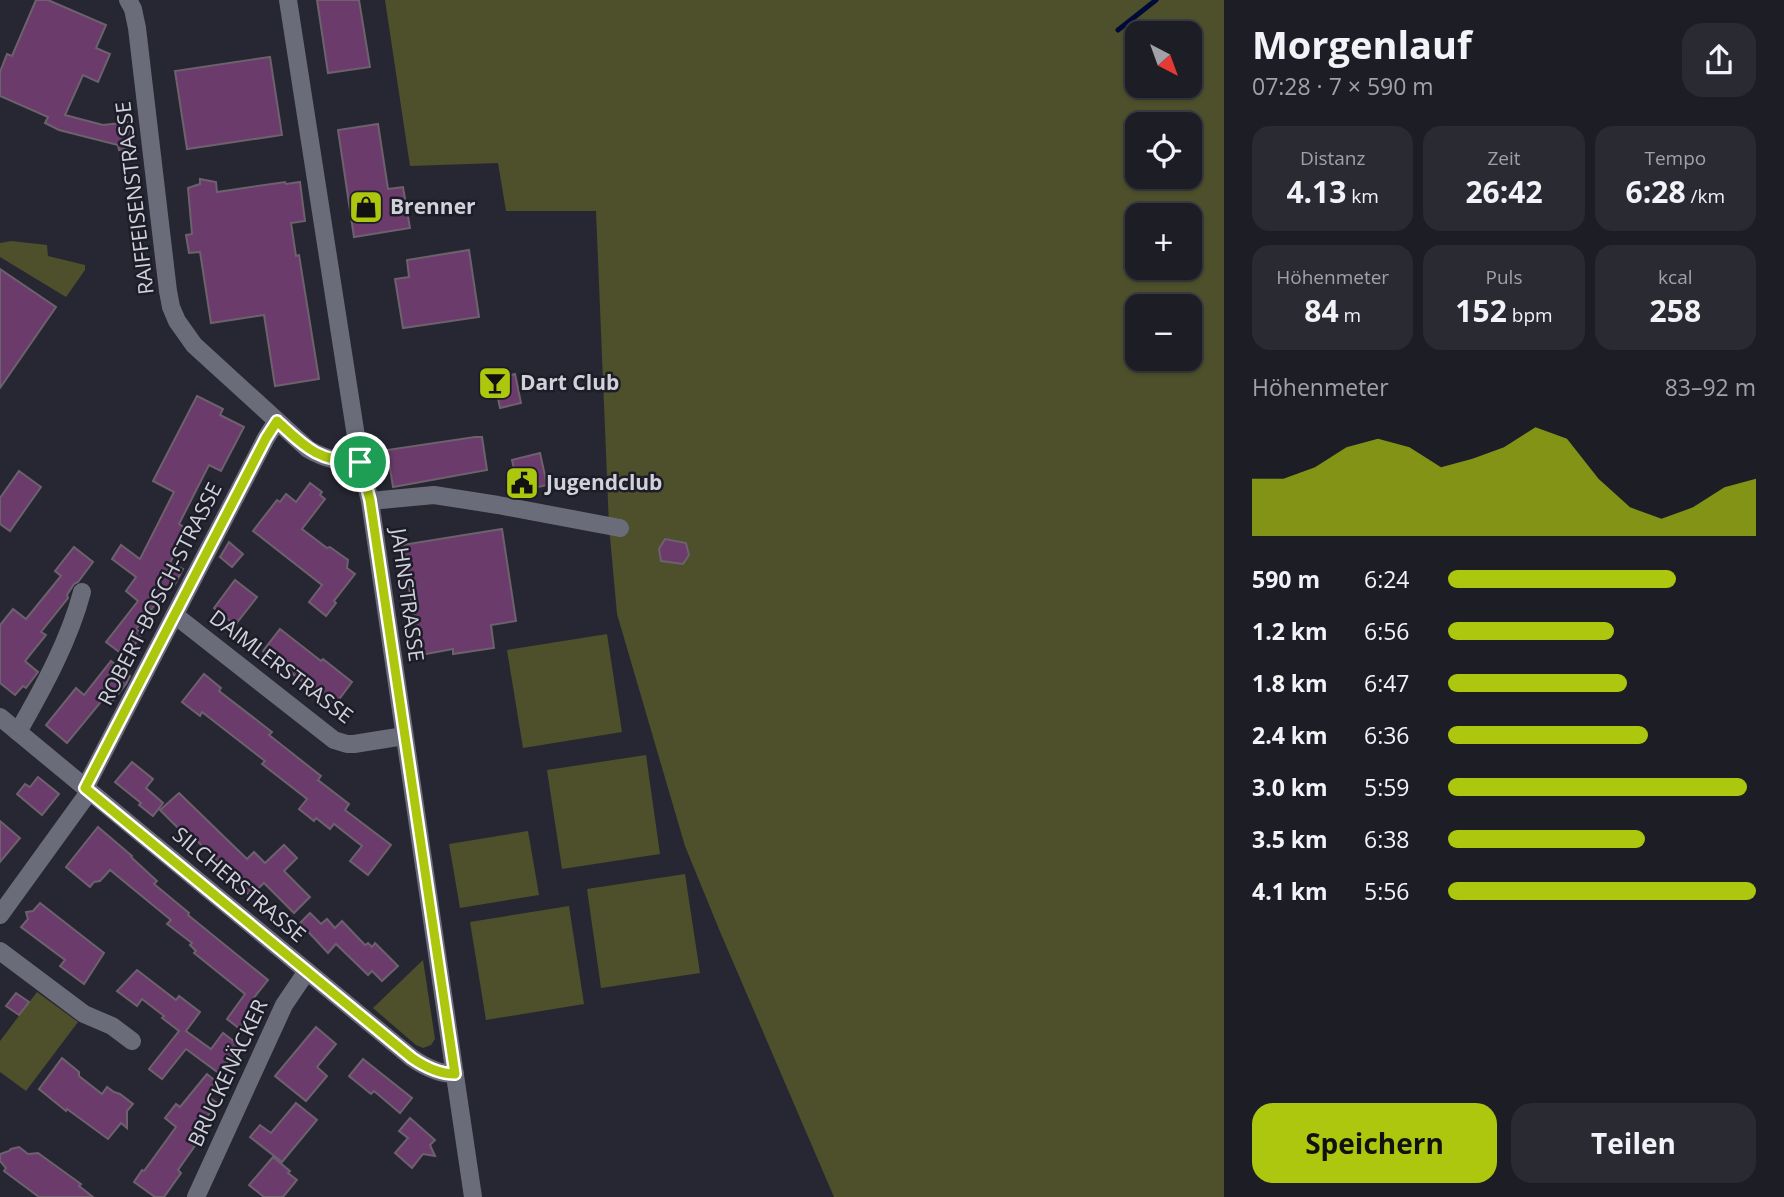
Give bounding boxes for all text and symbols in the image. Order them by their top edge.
text: Morgenlauf [1252,18,1472,70]
north arrow [1125,21,1202,98]
map controls [1125,21,1202,371]
button: share [1682,23,1756,97]
text: 07:28 · 7 × 590 m [1252,70,1434,102]
street label: RAIFFEISENSTRASSE [108,100,160,296]
button: locate [1125,112,1202,189]
text: Distanz [1300,145,1365,171]
text: Zeit [1487,145,1521,171]
text: Tempo [1644,145,1706,171]
text: 4.13 [1286,171,1346,212]
text: 26:42 [1465,171,1543,212]
text: 6:28 [1626,171,1686,212]
text: km [1346,183,1379,209]
text: /km [1686,183,1725,209]
shop icon: Brenner [347,188,385,226]
place label: Brenner [390,192,476,220]
button: + [1125,203,1202,280]
text: Höhenmeter [1276,264,1389,290]
text: Puls [1486,264,1522,290]
text: kcal [1658,264,1693,290]
text: 84 [1304,290,1339,331]
text: 152 [1455,290,1507,331]
text: 258 [1650,290,1701,331]
button: − [1125,294,1202,371]
text: m [1339,302,1361,328]
text: bpm [1507,302,1553,328]
bar icon: Dart Club [476,364,514,402]
place label: Dart Club [520,368,619,396]
text: Höhenmeter [1252,371,1389,403]
text: 83–92 m [1665,371,1756,403]
pin [330,432,390,492]
icon: arrive [341,443,379,481]
public building icon: Jugendclub [503,464,541,502]
place label: Jugendclub [544,468,662,496]
street label: ROBERT-BOSCH-STRASSE [91,477,228,710]
street label: JAHNSTRASSE [385,524,431,663]
text: 590 m [1252,563,1320,595]
text: 6:24 [1364,563,1410,595]
street label: DAIMLERSTRASSE [204,603,359,729]
text: 1.2 km [1252,615,1328,647]
text: 6:56 [1364,615,1410,647]
text: 1.8 km [1252,667,1328,699]
text: 6:47 [1364,667,1410,699]
text: 2.4 km [1252,719,1328,751]
text: 6:36 [1364,719,1410,751]
text: 3.0 km [1252,771,1328,803]
text: 5:59 [1364,771,1410,803]
street label: SILCHERSTRASSE [167,820,312,948]
text: 3.5 km [1252,823,1328,855]
text: 6:38 [1364,823,1410,855]
text: 4.1 km [1252,875,1328,907]
text: 5:56 [1364,875,1410,907]
street label: BRUCKENÄCKER [181,994,273,1151]
button: Speichern [1252,1103,1497,1183]
button: Teilen [1511,1103,1756,1183]

